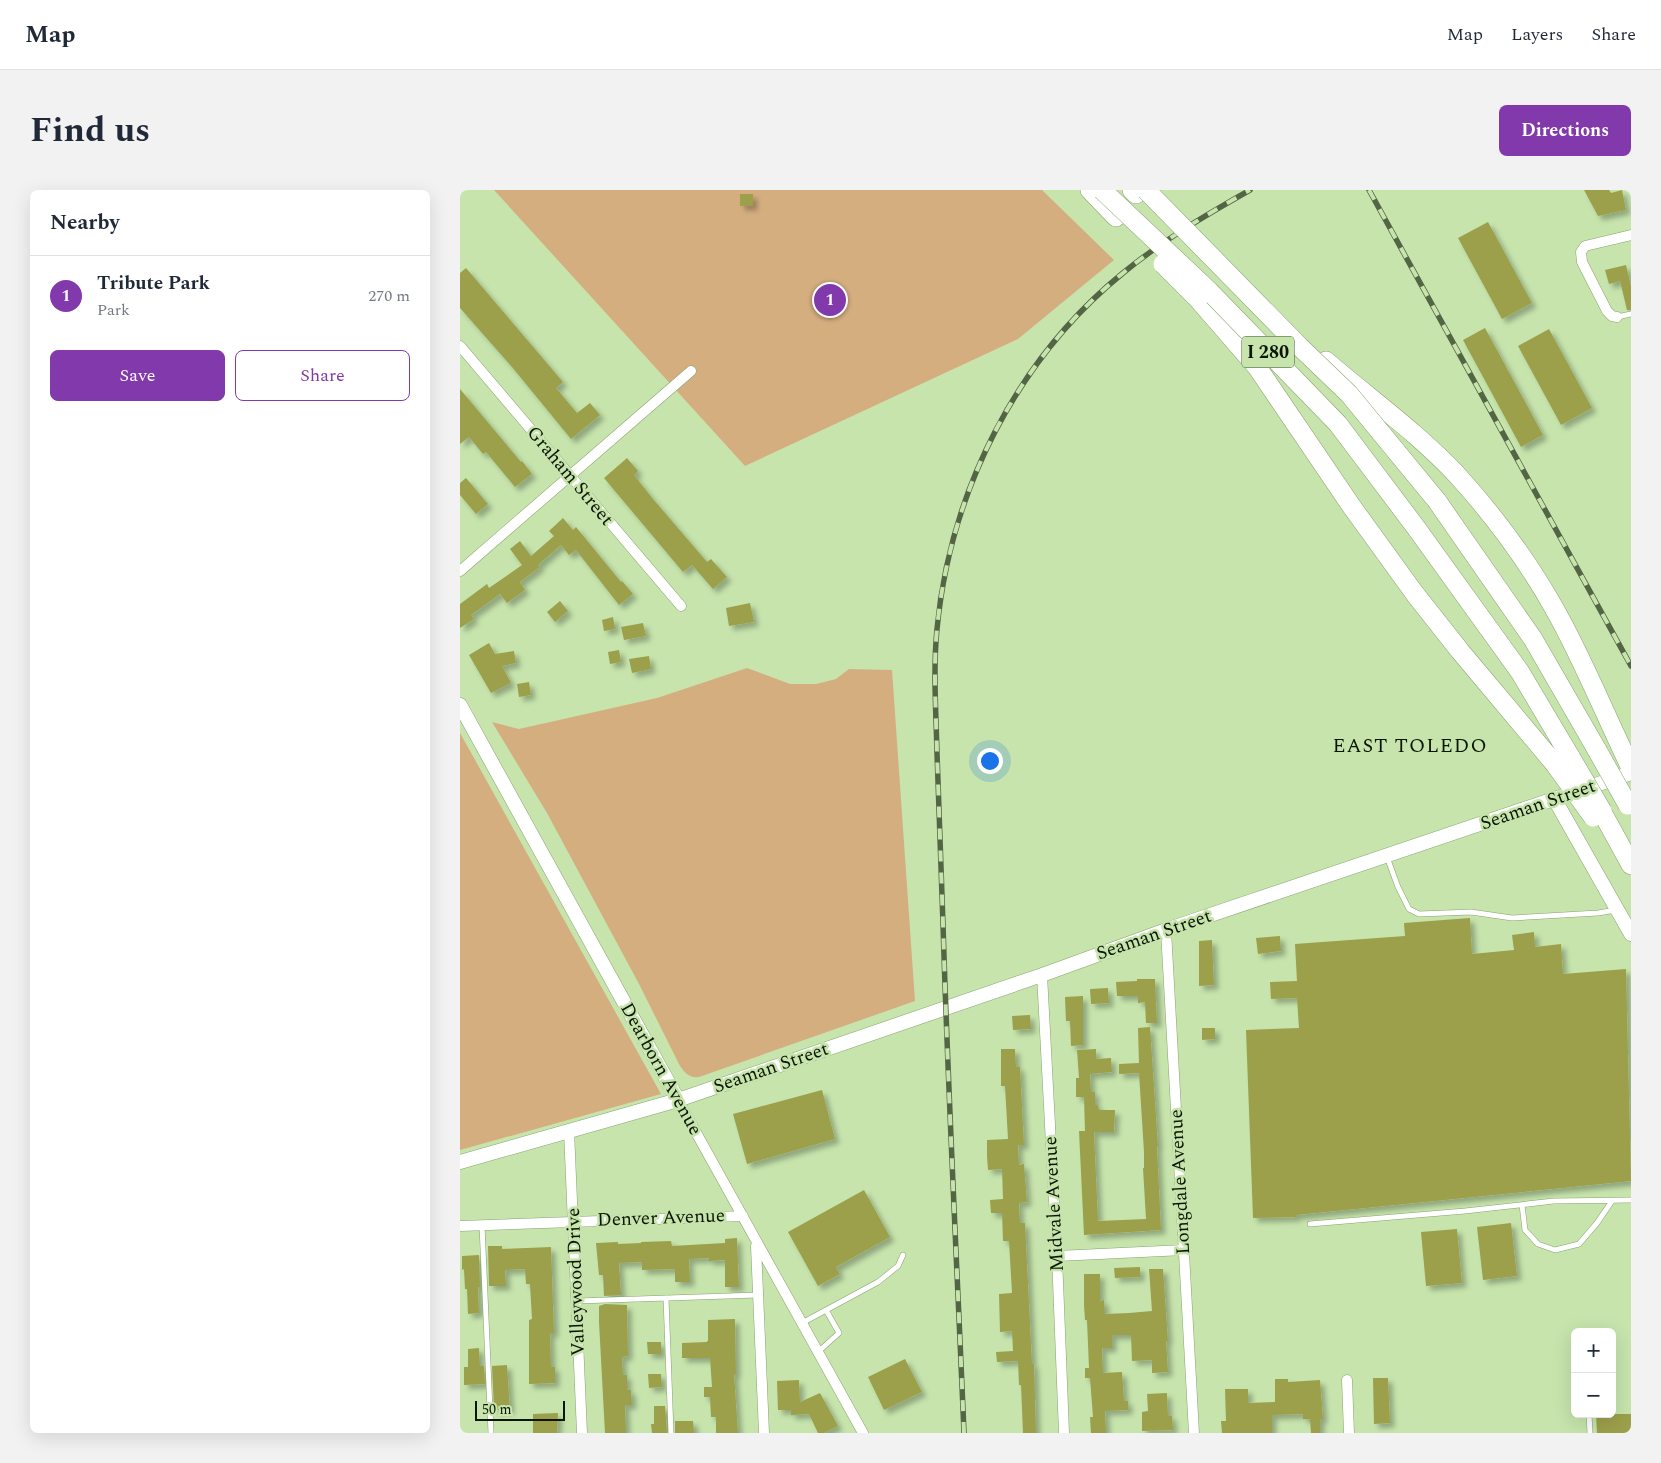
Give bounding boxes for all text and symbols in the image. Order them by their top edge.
text: Map [25,17,75,53]
text: Map [1447,21,1483,48]
text: Layers [1511,21,1563,48]
text: Share [1591,21,1636,48]
text: Find us [30,104,150,157]
button: Directions [1499,105,1631,156]
text: Nearby [50,207,120,239]
text: Tribute Park [97,269,210,298]
pin: 1 [814,281,846,319]
text: 1 [62,284,70,308]
text: 270 m [368,284,410,308]
text: Park [97,298,130,322]
road number: I 280 [1242,336,1294,368]
button: Save [50,350,225,401]
button: Share [235,350,410,401]
street label: Graham Street [519,420,621,533]
district label: EAST TOLEDO [1332,731,1488,761]
your location [977,748,1003,774]
street label: Seaman Street [1476,772,1600,838]
street label: Seaman Street [1092,902,1216,968]
street label: Dearborn Avenue [612,997,710,1141]
street label: Seaman Street [709,1035,833,1101]
street label: Longdale Avenue [1162,1109,1198,1255]
street label: Midvale Avenue [1036,1136,1072,1272]
street label: Denver Avenue [596,1201,726,1235]
street label: Valleywood Drive [559,1207,593,1357]
map controls [1571,1328,1616,1418]
button: + [1571,1328,1616,1373]
button: − [1571,1373,1616,1418]
scale bar [475,1398,565,1421]
text: 50 m [482,1399,512,1420]

